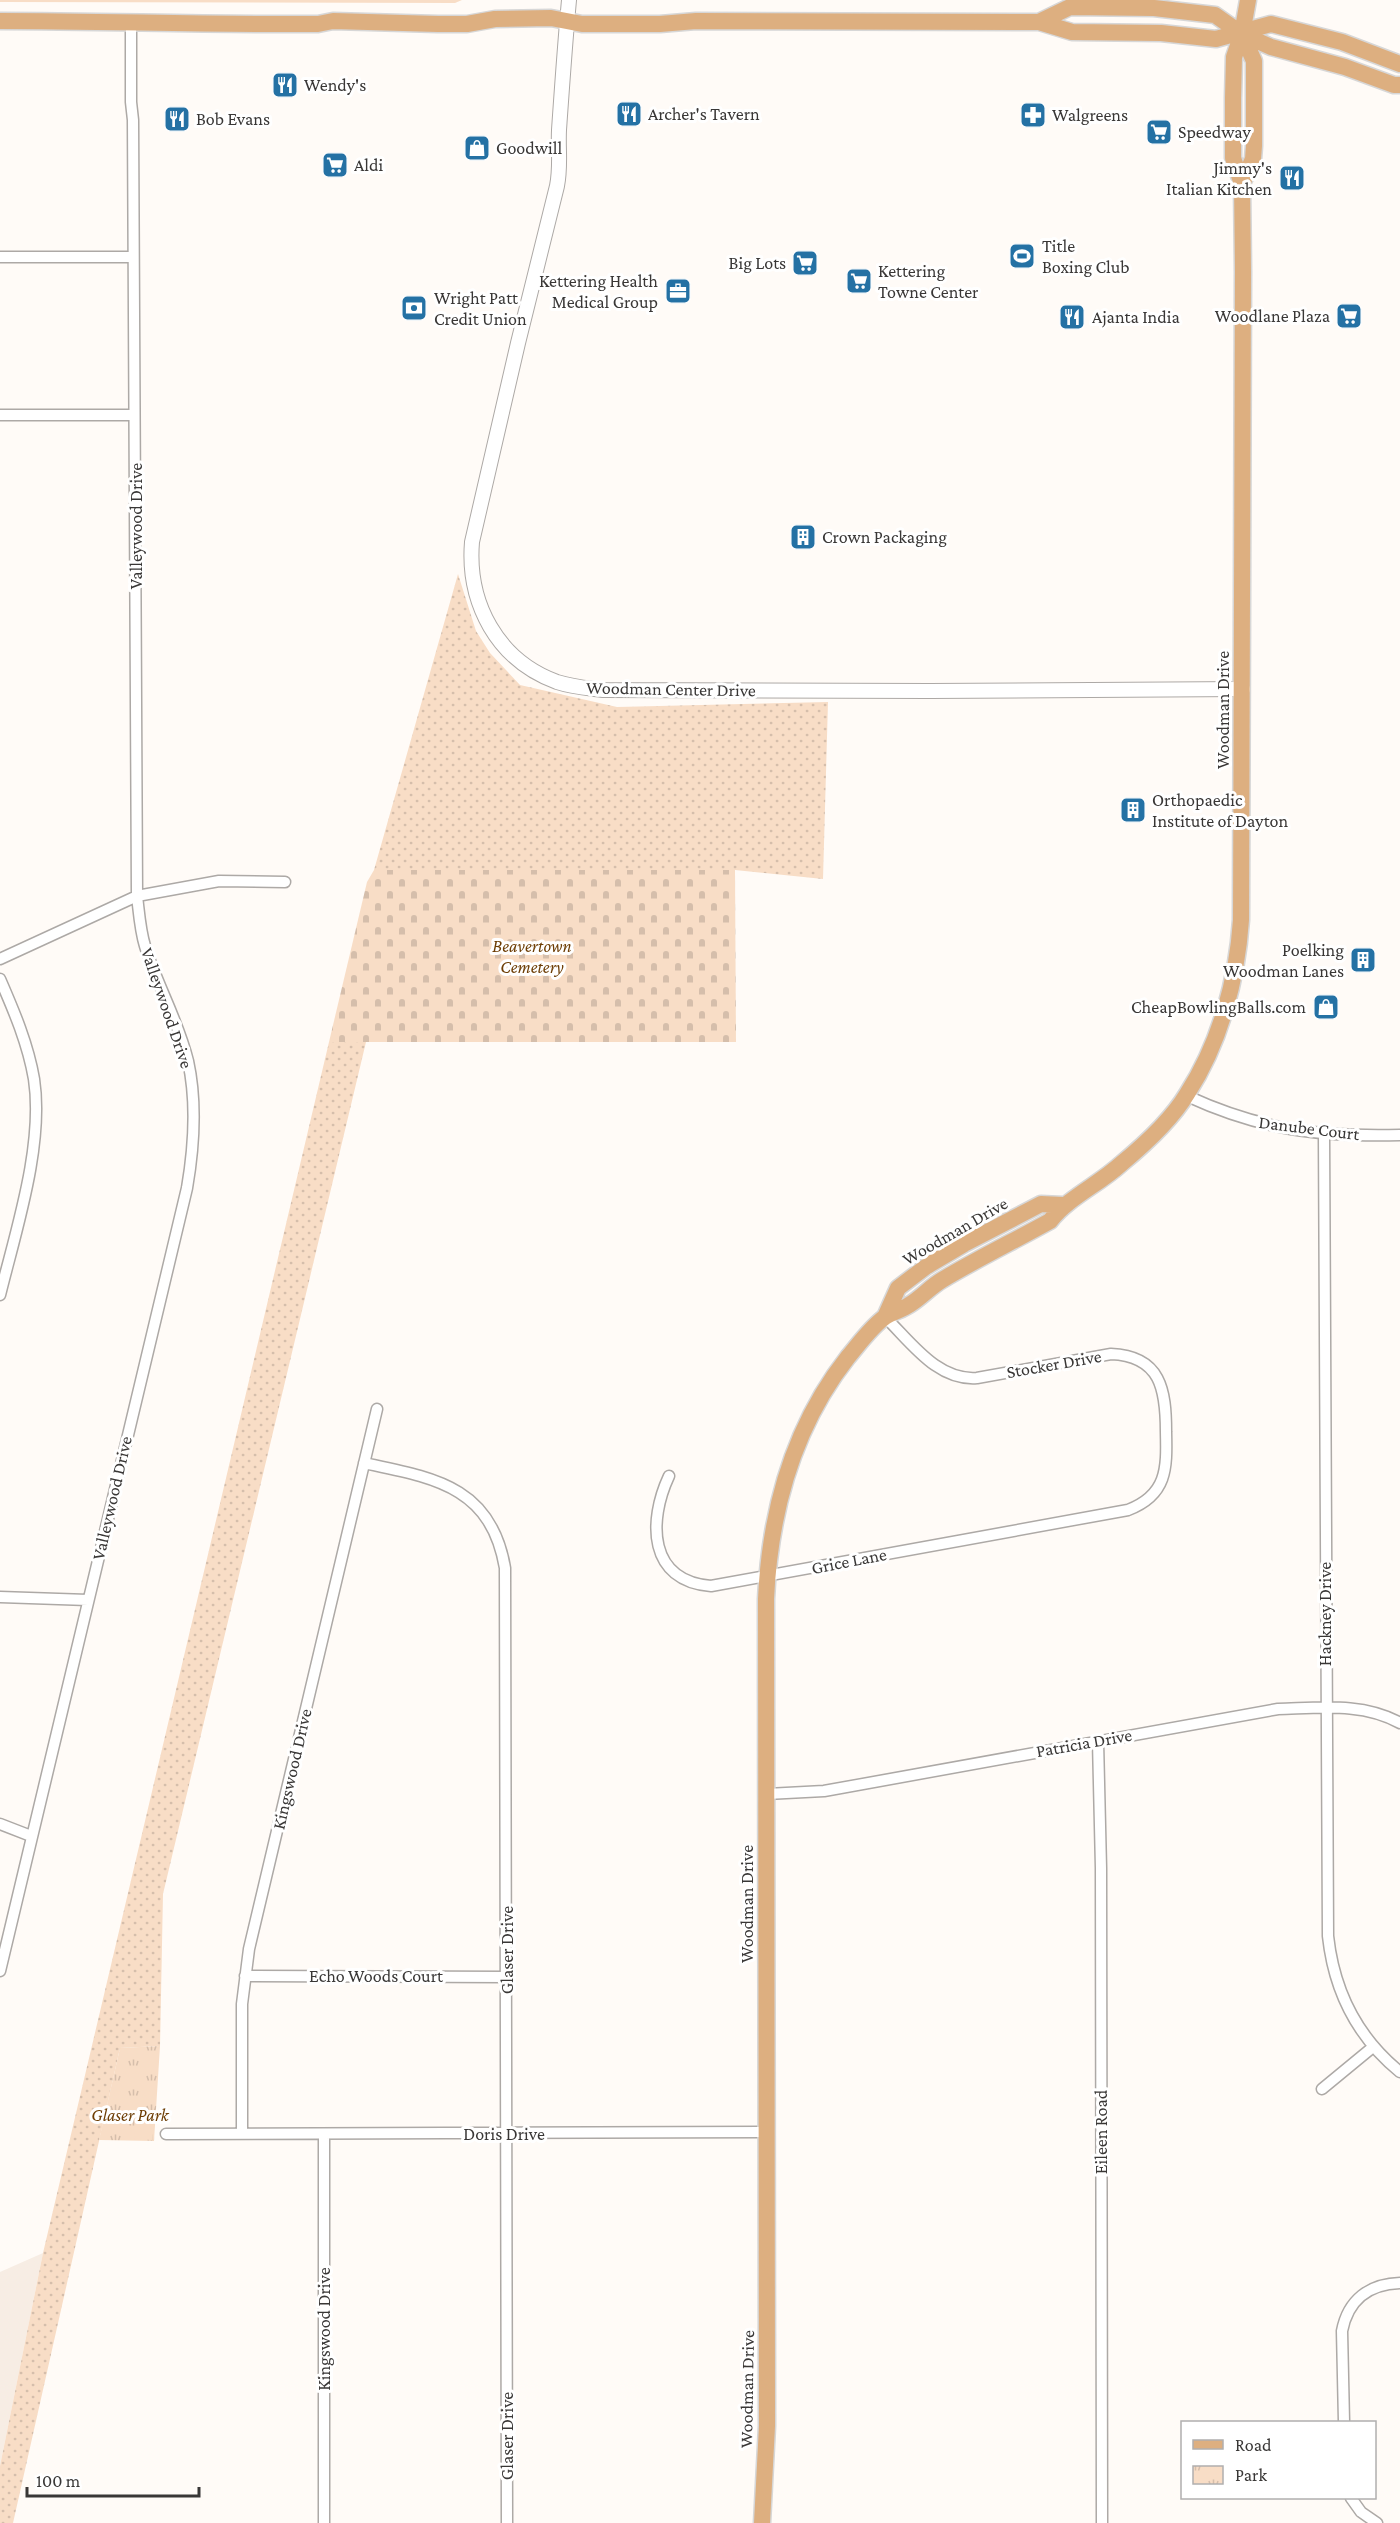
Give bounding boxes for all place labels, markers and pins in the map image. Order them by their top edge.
restaurant icon: Wendy's [270,70,300,100]
place label: Wendy's [304,75,366,95]
restaurant icon: Archer's Tavern [614,99,644,129]
pharmacy icon: Walgreens [1018,100,1048,130]
restaurant icon: Bob Evans [162,104,192,134]
place label: Archer's Tavern [648,104,760,124]
place label: Walgreens [1052,105,1128,125]
place label: Bob Evans [196,109,270,129]
supermarket icon: Speedway [1144,117,1174,147]
place label: Speedway [1178,122,1252,142]
shop icon: Goodwill [462,133,492,163]
place label: Goodwill [496,138,562,158]
supermarket icon: Aldi [320,150,350,180]
place label: Aldi [354,155,383,175]
place label: Jimmy's Italian Kitchen [1166,158,1272,199]
restaurant icon: Jimmy's Italian Kitchen [1277,163,1307,193]
place label: Title Boxing Club [1042,236,1130,277]
sports icon: Title Boxing Club [1007,241,1037,271]
supermarket icon: Big Lots [790,248,820,278]
place label: Big Lots [729,253,786,273]
place label: Kettering Towne Center [878,261,979,302]
supermarket icon: Kettering Towne Center [844,266,874,296]
place label: Kettering Health Medical Group [539,271,658,312]
office icon: Kettering Health Medical Group [663,276,693,306]
place label: Wright Patt Credit Union [434,288,527,329]
bank icon: Wright Patt Credit Union [399,293,429,323]
supermarket icon: Woodlane Plaza [1334,301,1364,331]
restaurant icon: Ajanta India [1057,302,1087,332]
place label: Woodlane Plaza [1215,306,1330,326]
place label: Ajanta India [1092,307,1180,328]
building icon: Crown Packaging [788,522,818,552]
place label: Crown Packaging [822,527,947,547]
place label: Orthopaedic Institute of Dayton [1152,790,1288,831]
building icon: Orthopaedic Institute of Dayton [1118,795,1148,825]
place label: Poelking Woodman Lanes [1223,940,1344,981]
building icon: Poelking Woodman Lanes [1348,945,1378,975]
shop icon: CheapBowlingBalls.com [1311,992,1341,1022]
place label: CheapBowlingBalls.com [1131,997,1307,1017]

